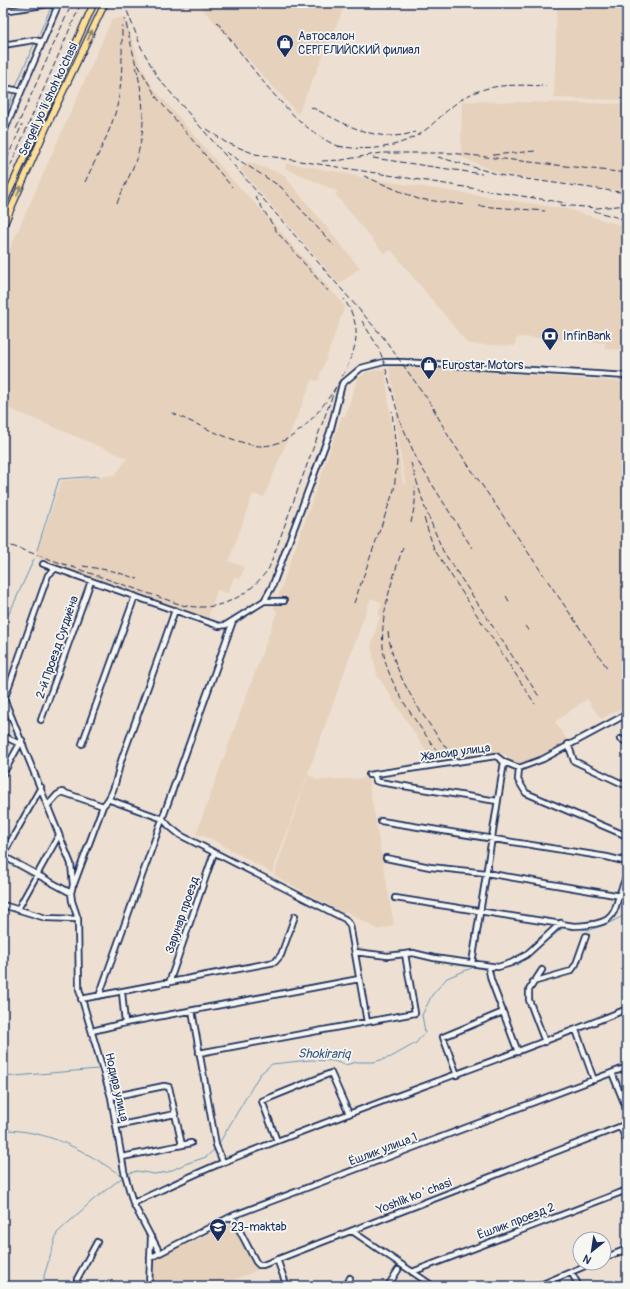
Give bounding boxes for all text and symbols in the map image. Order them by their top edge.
one-way arrow [87,29,93,40]
place label: Автосалон СЕРГЕЛИЙСКИЙ филиал [298,29,420,58]
shop icon: Автосалон СЕРГЕЛИЙСКИЙ филиал [275,33,295,58]
street label: Sergeli yo‘li shoh ko‘chasi [16,40,81,158]
one-way arrow [16,185,22,197]
bank icon: InfinBank [540,326,560,351]
place label: InfinBank [563,329,611,344]
shop icon: Eurostar Motors [419,355,439,380]
place label: Eurostar Motors [442,358,524,373]
street label: 2-й Проезд Сугдиёна [33,593,82,701]
street label: Жалоир улица [419,740,492,765]
street label: Зарунар проезд [162,874,203,956]
water label: Shokirariq [298,1046,352,1062]
street label: Нодира улица [101,1051,132,1123]
street label: Ёшлик улица 1 [346,1129,420,1169]
street label: Yoshlik koʻchasi [373,1175,454,1218]
street label: Ёшлик проезд 2 [475,1199,557,1243]
school or university icon: 23-maktab [208,1217,228,1242]
place label: 23-maktab [231,1220,287,1235]
north arrow [572,1231,612,1271]
text: N [580,1251,594,1267]

